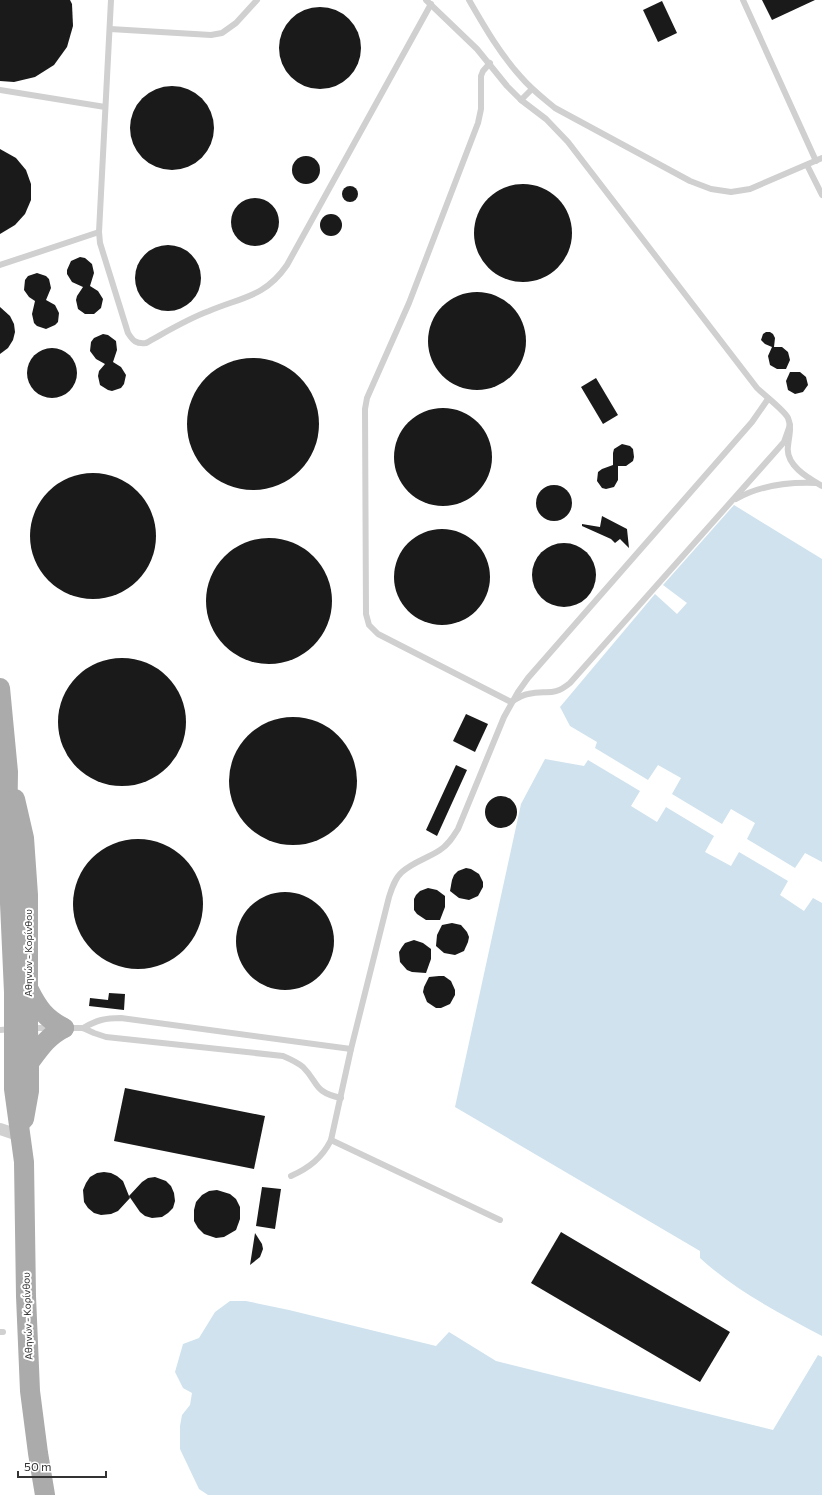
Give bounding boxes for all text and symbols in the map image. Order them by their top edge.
street label: Αθηνών - Κορίνθου [22,909,34,997]
street label: Αθηνών - Κορίνθου [19,1272,35,1360]
scale bar [18,1453,106,1479]
text: 50 m [24,1459,52,1473]

